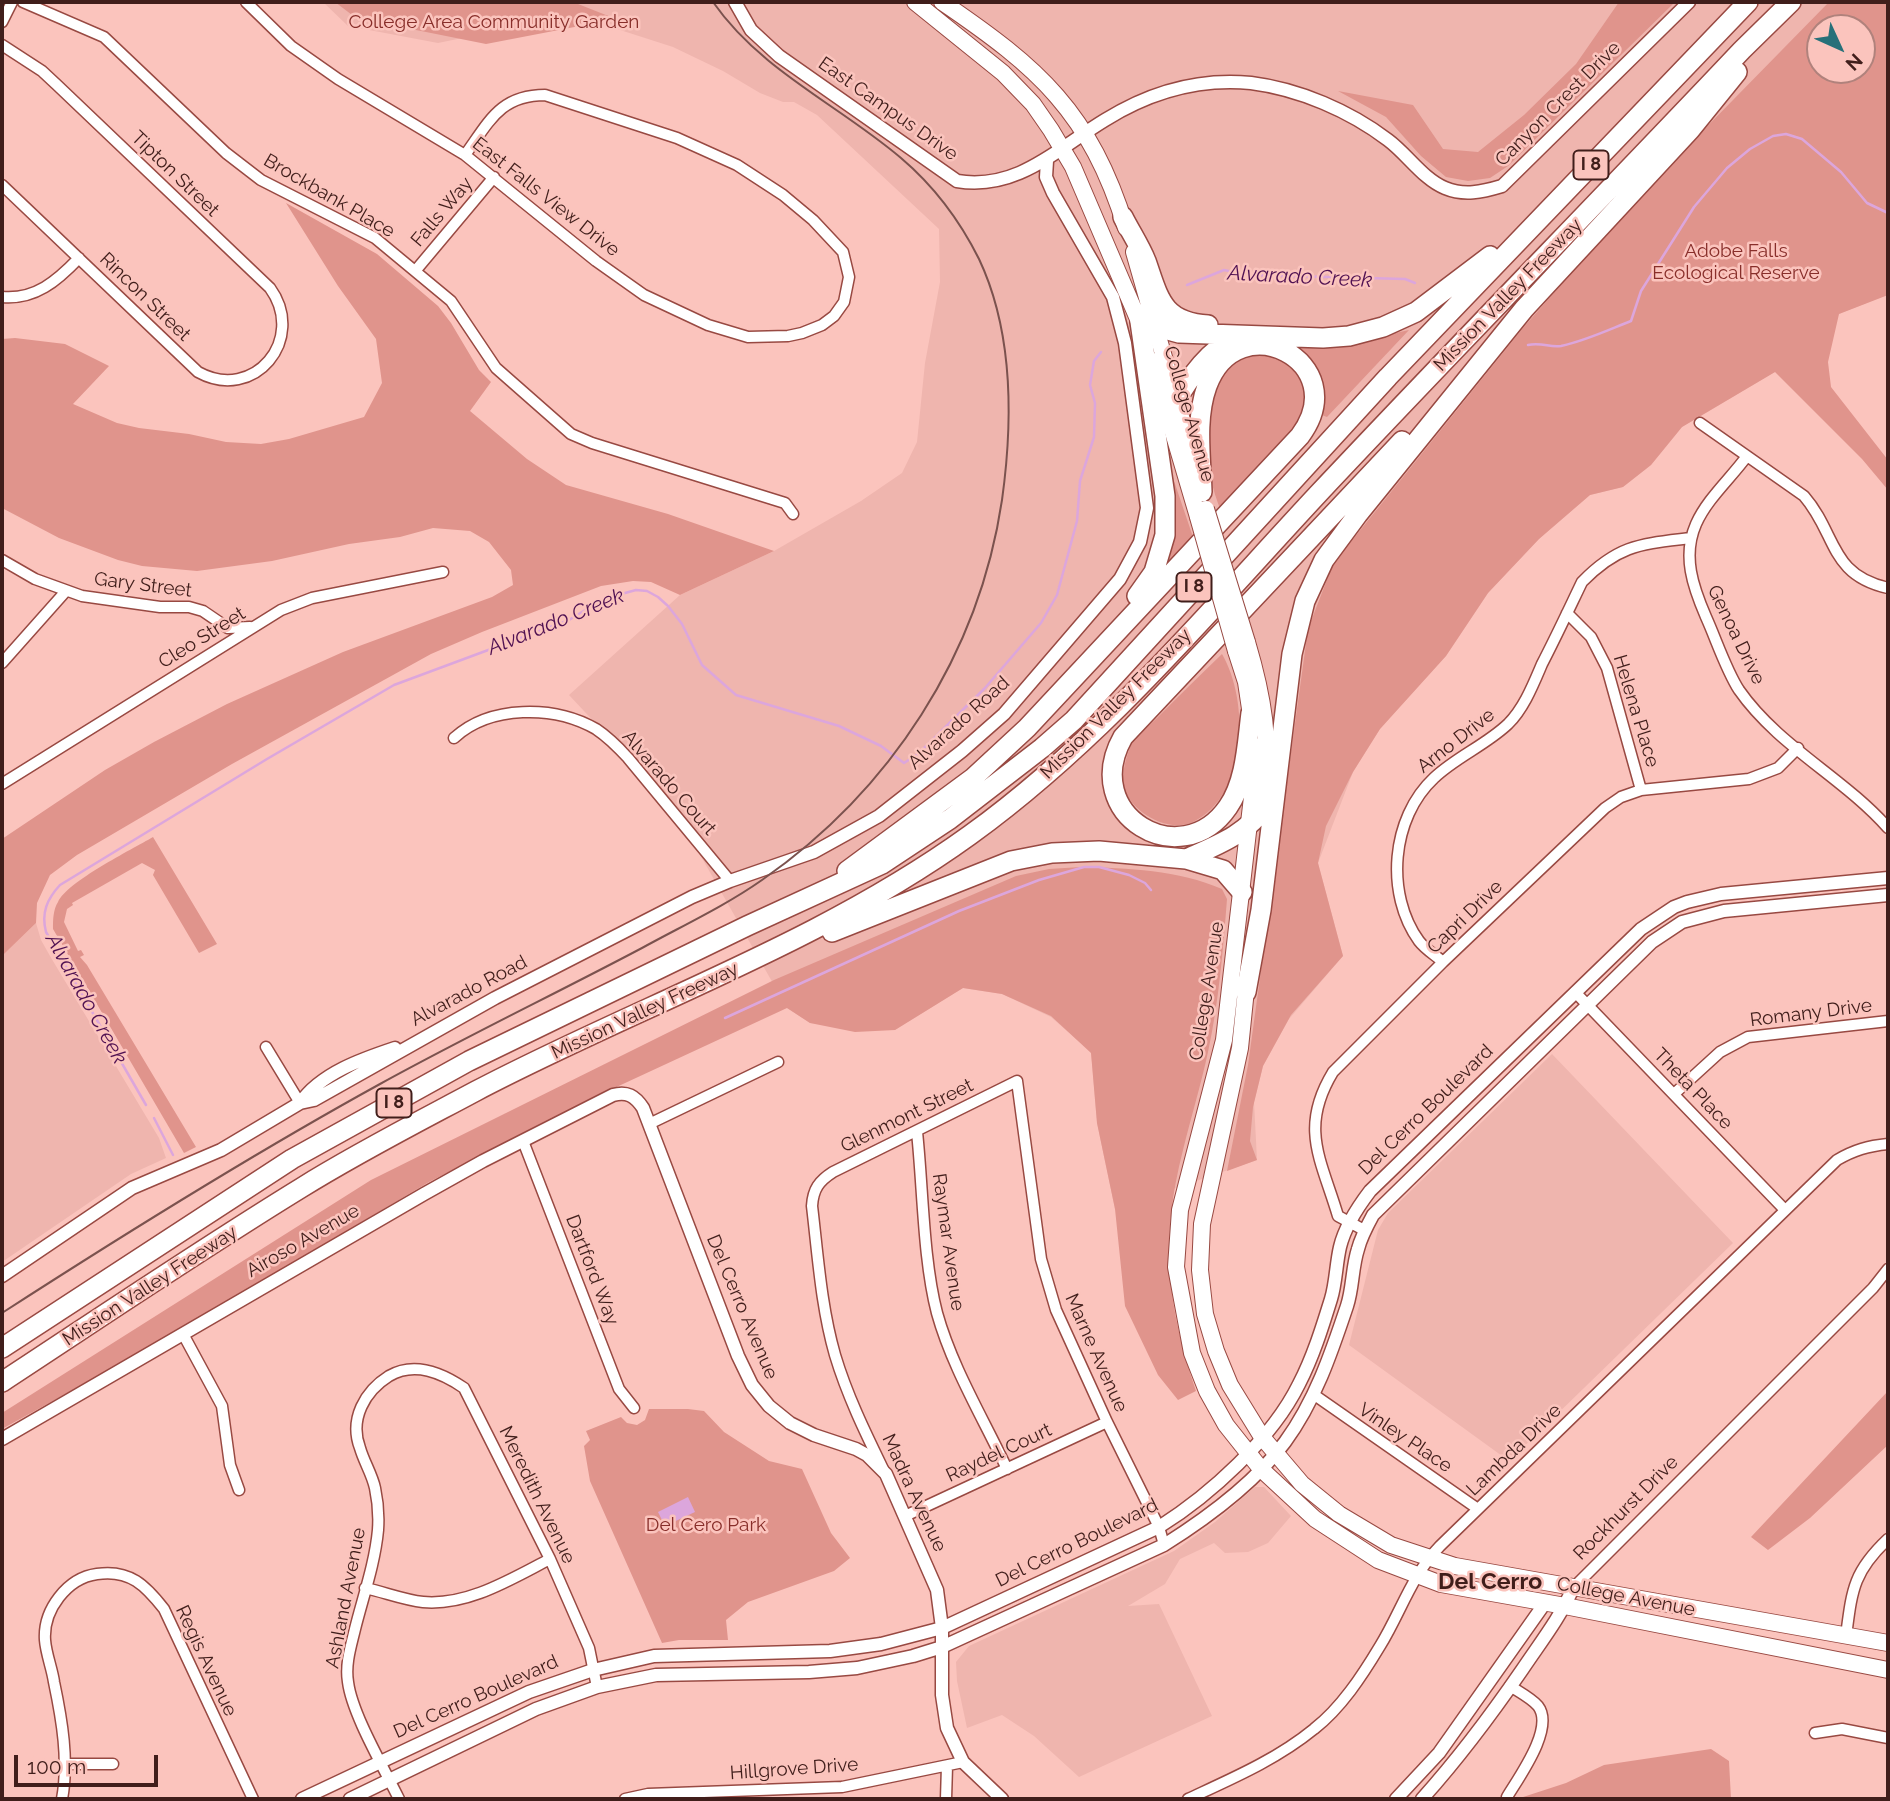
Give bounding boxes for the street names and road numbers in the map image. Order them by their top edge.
street label: Canyon Crest Drive [1491,37,1625,171]
street label: East Campus Drive [814,52,962,166]
street label: Tipton Street [126,126,224,222]
street label: East Falls View Drive [468,132,624,262]
street label: Brockbank Place [259,149,399,243]
road number: I 8 [1574,150,1608,180]
street label: Falls Way [406,173,478,251]
street label: Mission Valley Freeway [1429,214,1587,376]
street label: Rincon Street [95,248,195,346]
street label: College Avenue [1159,343,1219,485]
street label: Gary Street [93,568,193,602]
road number: I 8 [1176,572,1212,602]
street label: Genoa Drive [1702,582,1770,688]
street label: Cleo Street [154,602,250,674]
street label: Mission Valley Freeway [1036,624,1196,784]
street label: Helena Place [1608,652,1664,770]
street label: Alvarado Road [904,672,1014,774]
street label: Arno Drive [1413,704,1499,778]
street label: Alvarado Court [617,726,721,840]
street label: Capri Drive [1423,875,1507,959]
street label: College Avenue [1185,920,1229,1062]
street label: Alvarado Road [407,951,531,1031]
street label: Mission Valley Freeway [548,958,742,1064]
street label: Romany Drive [1749,994,1873,1032]
street label: Del Cerro Boulevard [1354,1040,1498,1180]
street label: Theta Place [1649,1044,1737,1134]
street label: Glenmont Street [837,1074,977,1158]
road number: I 8 [376,1088,412,1118]
street label: Raymar Avenue [927,1172,969,1312]
street label: Airoso Avenue [242,1199,364,1283]
street label: Dartford Way [560,1212,624,1328]
street label: Mission Valley Freeway [58,1221,242,1351]
street label: Del Cerro Avenue [701,1231,783,1383]
street label: Marne Avenue [1060,1290,1132,1416]
street label: Vinley Place [1354,1398,1456,1478]
street label: Lambda Drive [1462,1399,1566,1501]
street label: Raydel Court [943,1419,1055,1487]
street label: Meredith Avenue [494,1423,580,1567]
street label: Madra Avenue [877,1431,951,1555]
street label: Rockhurst Drive [1569,1451,1683,1565]
street label: Del Cerro Boulevard [992,1494,1162,1592]
street label: Ashland Avenue [321,1526,371,1670]
street label: College Avenue [1555,1572,1697,1622]
street label: Regis Avenue [170,1602,242,1720]
street label: Del Cerro Boulevard [390,1650,562,1744]
street label: Hillgrove Drive [729,1753,859,1785]

